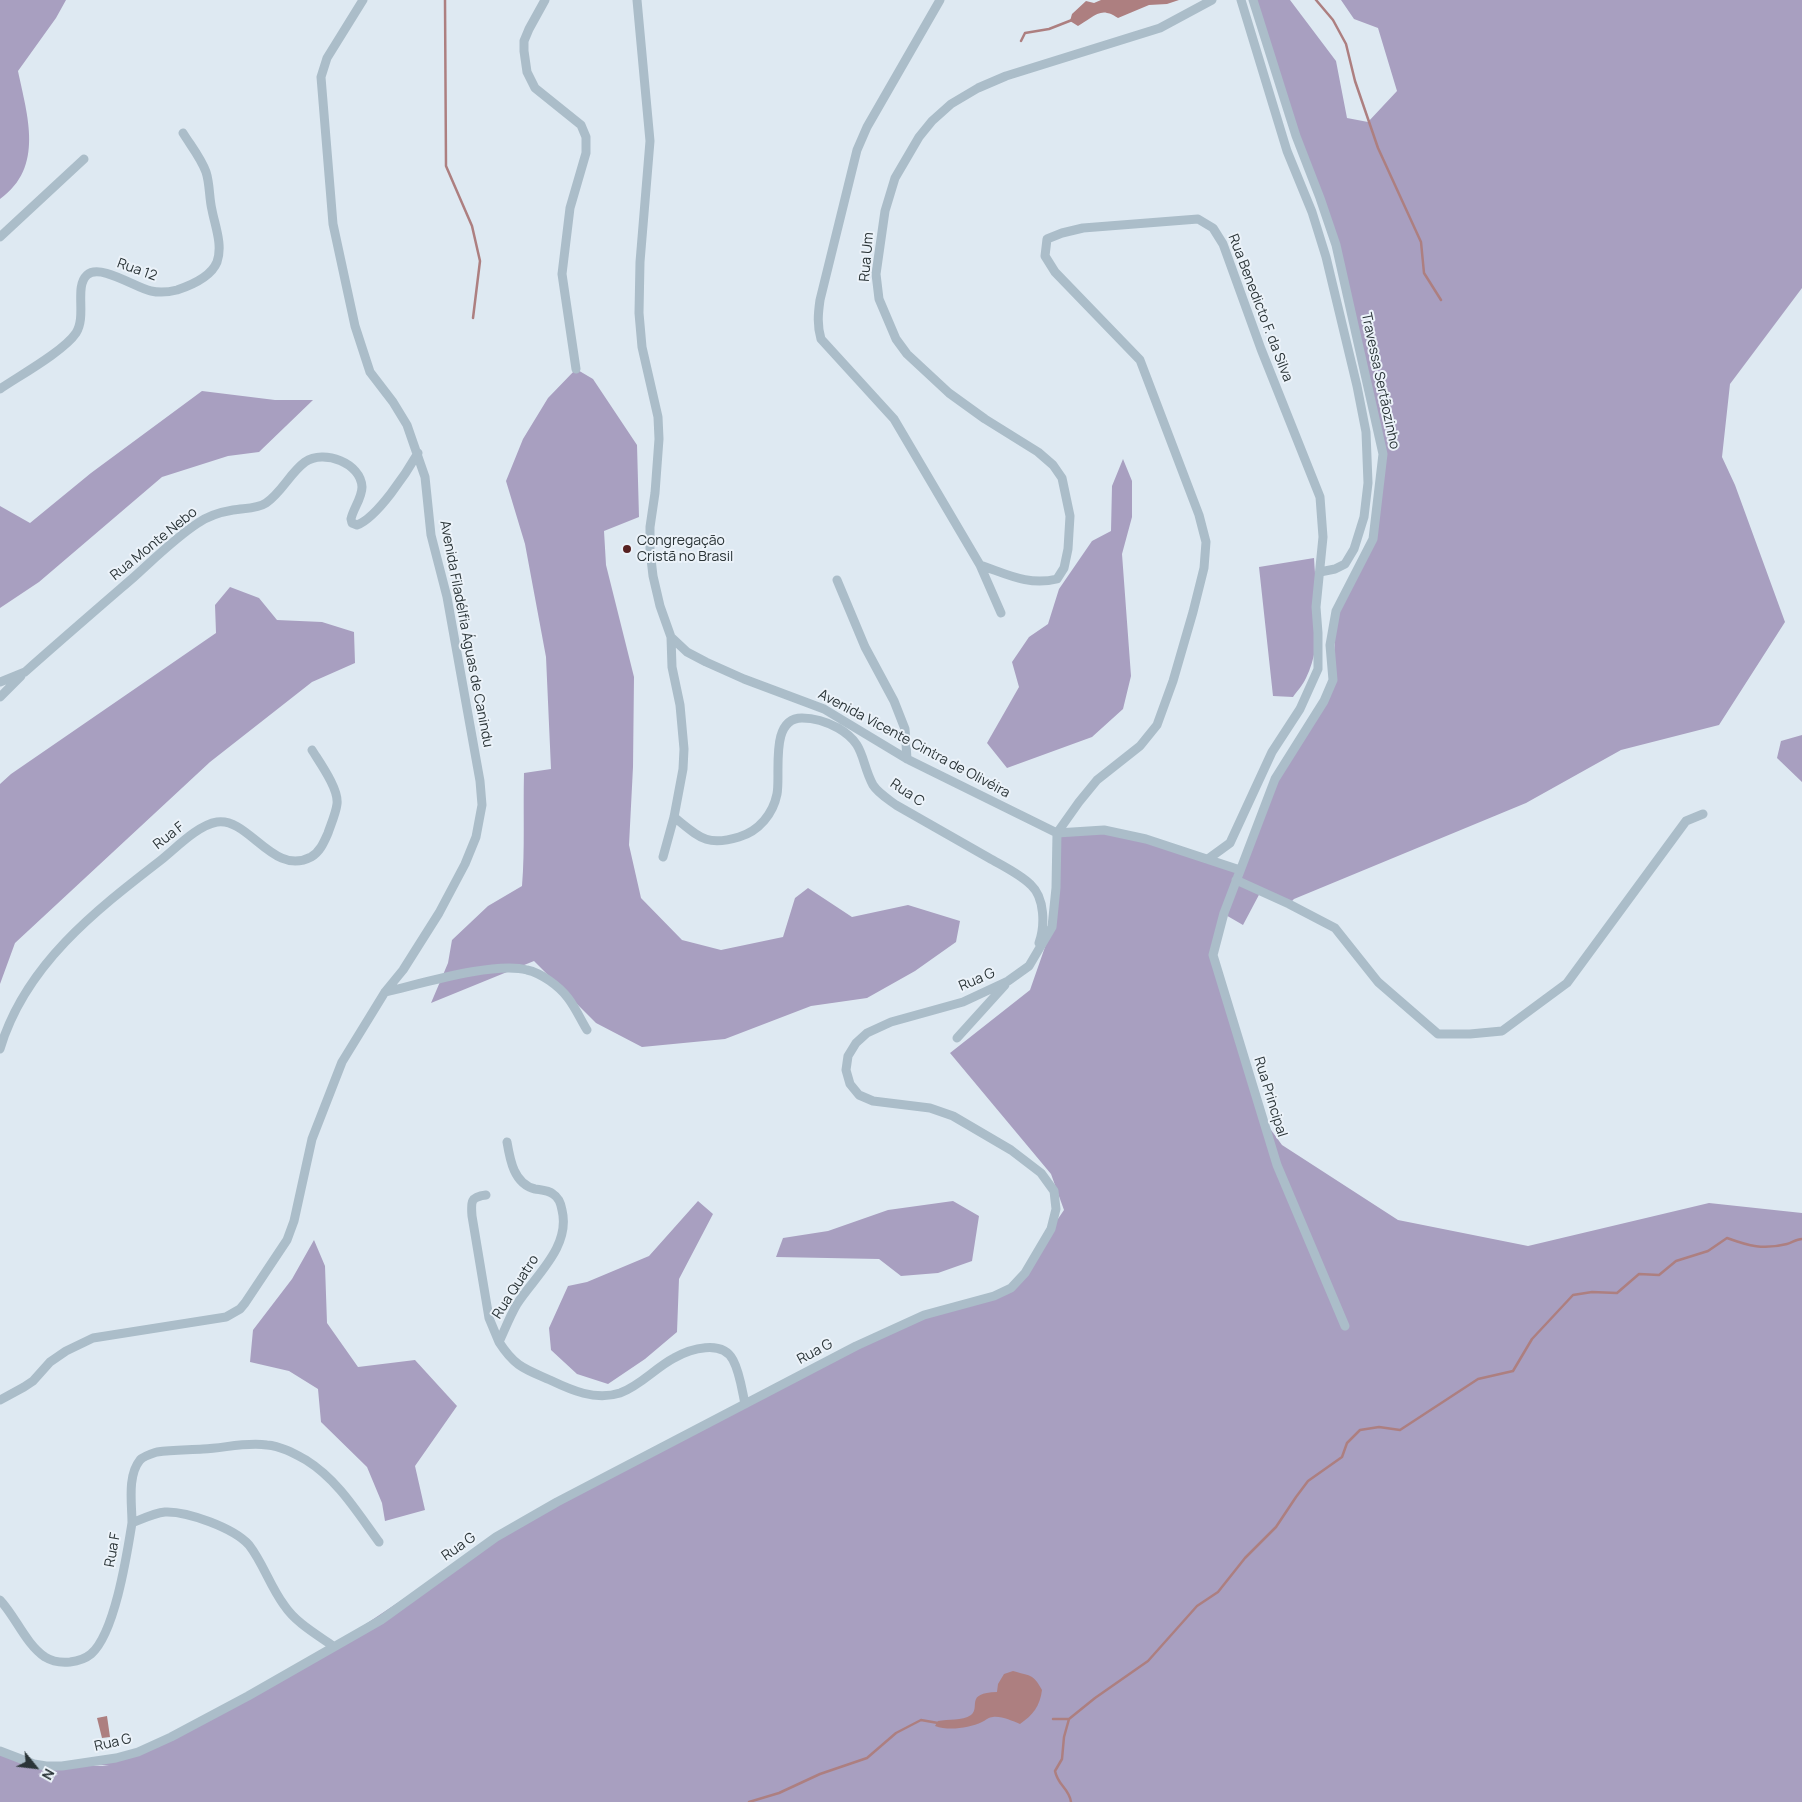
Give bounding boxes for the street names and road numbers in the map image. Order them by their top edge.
street label: Rua Um [856,232,878,282]
street label: Rua Benedicto F. da Silva [1224,232,1296,384]
street label: Rua 12 [115,255,159,285]
street label: Travessa Sertãozinho [1357,311,1403,451]
street label: Rua Monte Nebo [107,504,201,584]
street label: Avenida Filadélfia Águas de Canindu [436,519,496,749]
street label: Avenida Vicente Cintra de Olivéira [815,686,1013,802]
street label: Rua C [887,775,927,811]
street label: Rua F [150,819,188,853]
street label: Rua G [956,965,998,995]
street label: Rua Principal [1250,1055,1290,1139]
street label: Rua Quatro [489,1252,543,1322]
street label: Rua G [794,1336,836,1368]
street label: Rua G [439,1529,479,1565]
street label: Rua F [102,1531,124,1569]
street label: Rua G [93,1731,133,1755]

